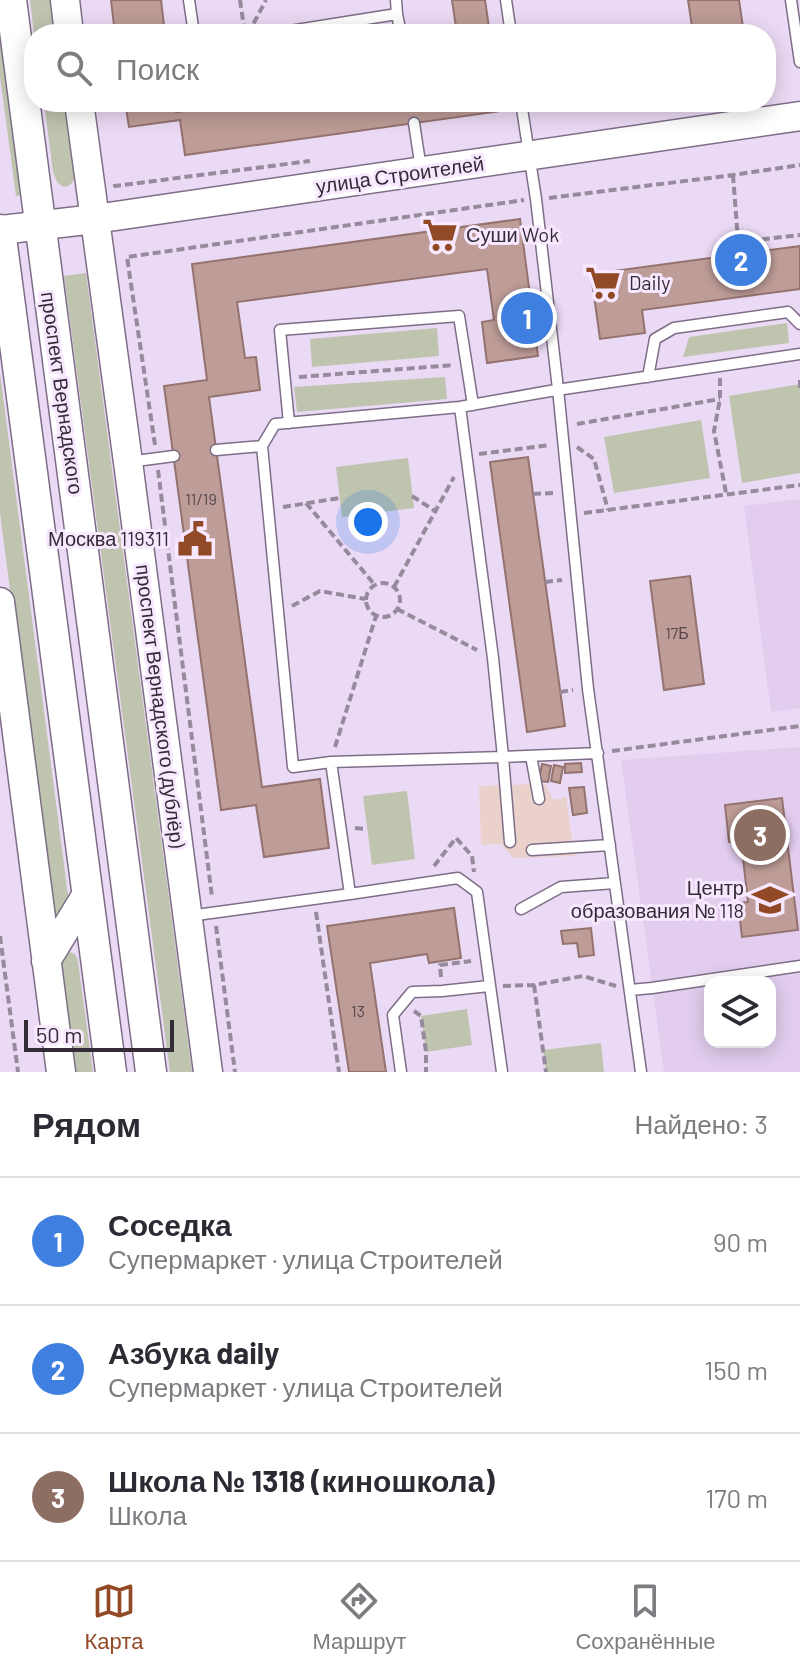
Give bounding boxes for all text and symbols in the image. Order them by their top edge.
search box [24,24,776,112]
icon: search [52,46,96,90]
text: Поиск [116,50,199,86]
street label: улица Строителей [314,150,485,198]
supermarket icon: Суши Wok [421,216,459,254]
place label: Суши Wok [466,222,559,246]
pin: 2 [715,230,767,290]
supermarket icon: Daily [584,264,622,302]
place label: Daily [629,270,670,294]
pin: 1 [501,288,553,348]
street label: проспект Вернадского [37,290,89,496]
house number: 11/19 [185,489,217,508]
your location [348,502,388,542]
public building icon: Москва 119311 [176,520,214,558]
place label: Москва 119311 [48,526,169,550]
street label: проспект Вернадского (дублёр) [132,563,190,850]
house number: 17Б [665,623,689,642]
pin: 3 [734,805,786,865]
place label: Центр образования № 118 [571,875,744,922]
school or university icon: Центр образования № 118 [751,881,789,919]
map controls [704,976,776,1048]
button: layers [704,976,776,1048]
house number: 13 [351,1001,365,1020]
scale bar [24,1016,174,1052]
text: 50 m [36,1021,82,1047]
text: Рядом [32,1103,141,1144]
text: Найдено: 3 [634,1108,768,1139]
text: Соседка [108,1206,232,1242]
text: 1 [53,1226,63,1257]
text: 90 m [713,1226,768,1257]
text: Супермаркет · улица Строителей [108,1243,503,1274]
text: Азбука daily [108,1334,279,1370]
text: 2 [51,1354,65,1385]
text: 150 m [704,1354,768,1385]
text: Супермаркет · улица Строителей [108,1371,503,1402]
text: Школа № 1318 (киношкола) [108,1462,495,1498]
text: 3 [51,1482,65,1513]
text: 170 m [705,1482,768,1513]
text: Школа [108,1499,187,1530]
tab: Карта [85,1579,143,1655]
tab: Маршрут [313,1579,406,1655]
tab: Сохранённые [575,1579,715,1655]

